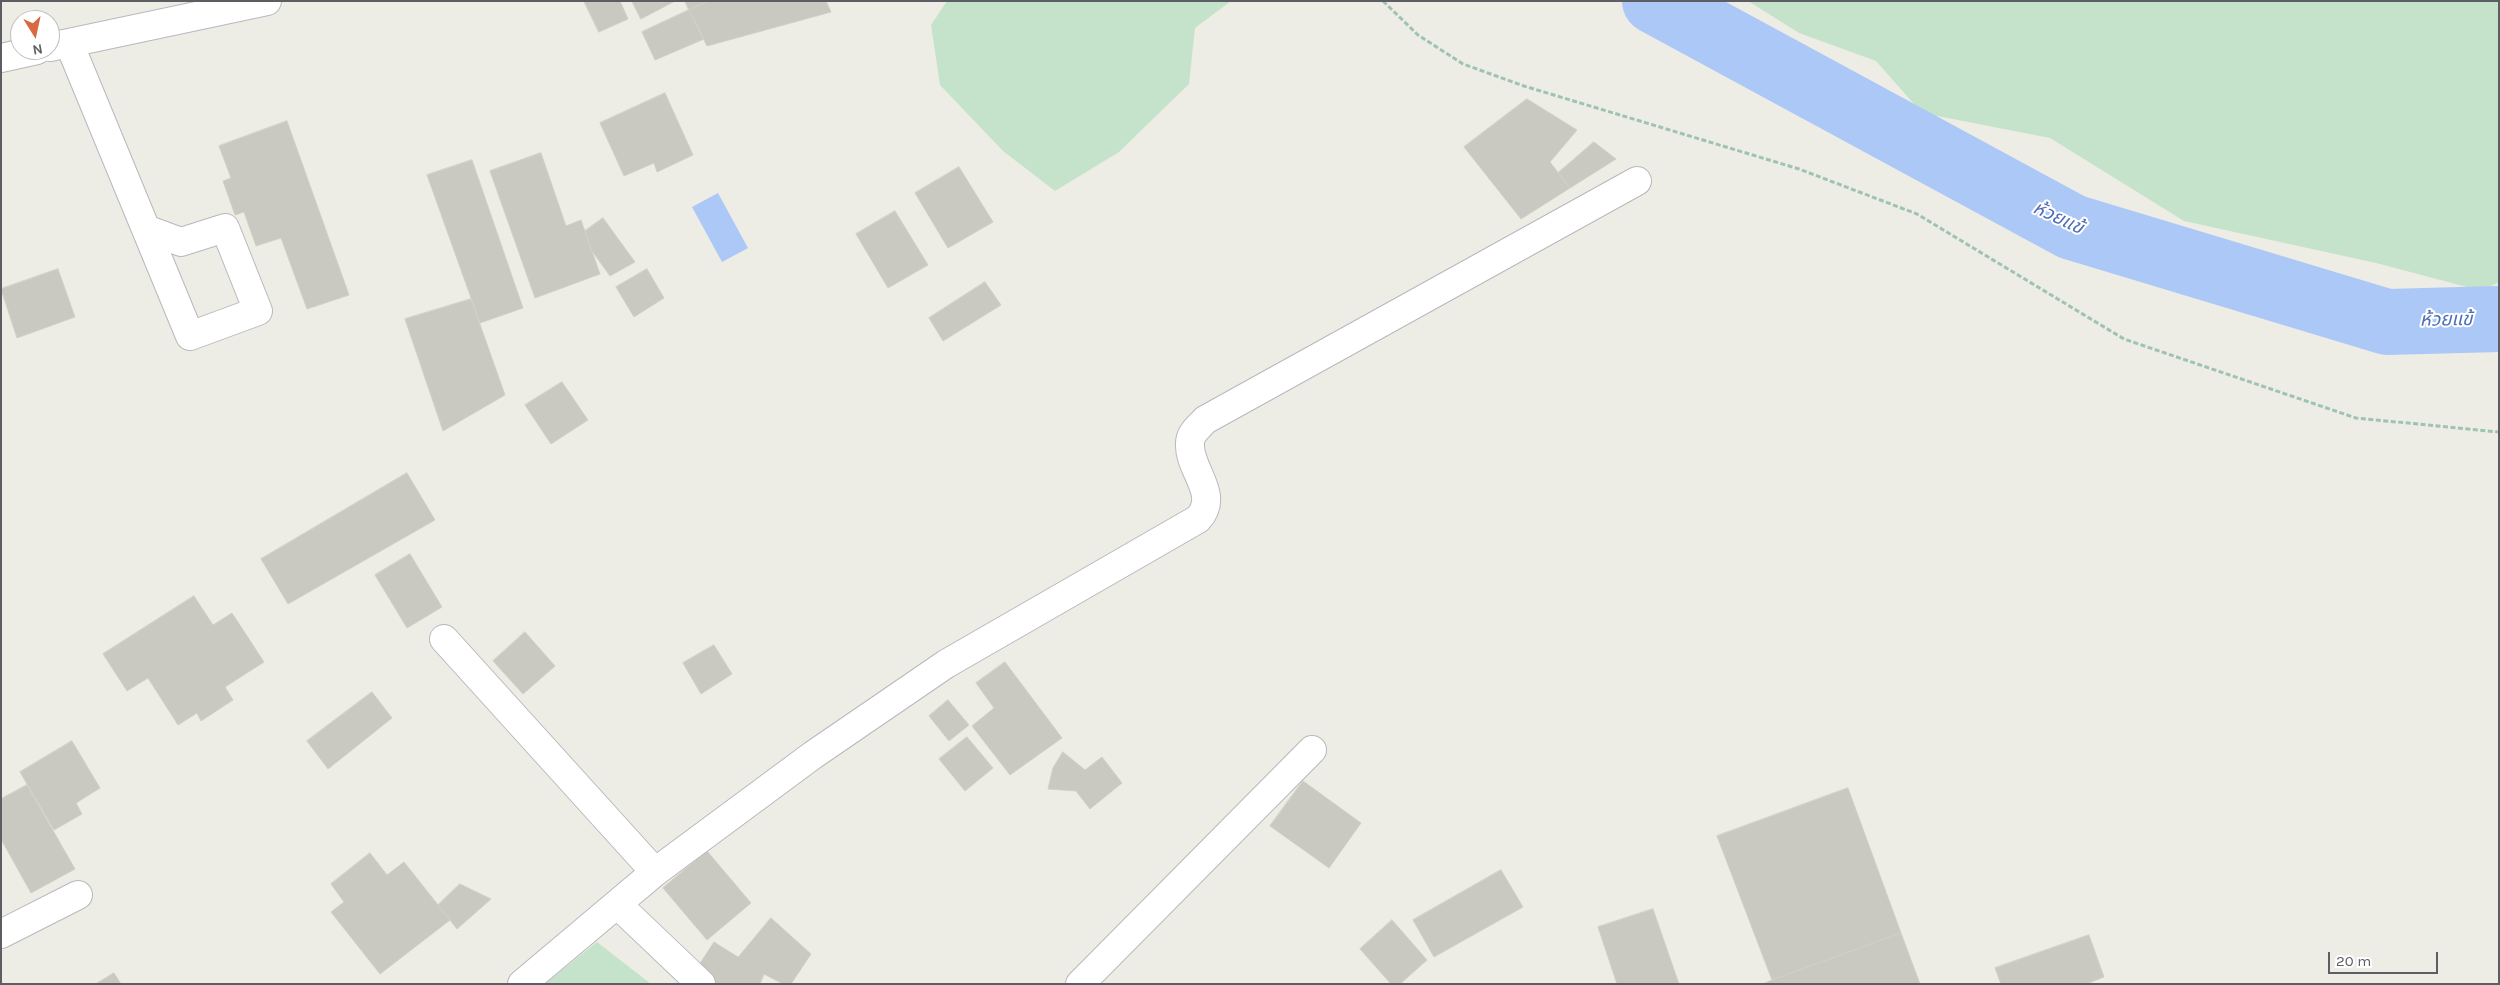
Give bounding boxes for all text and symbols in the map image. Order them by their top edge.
north arrow [10,10,60,60]
text: N [31,40,44,59]
water label: ห้วยแข้ [2029,197,2087,239]
water label: ห้วยแข้ [2419,308,2473,332]
scale bar [2330,942,2440,974]
text: 20 m [2336,952,2371,970]

